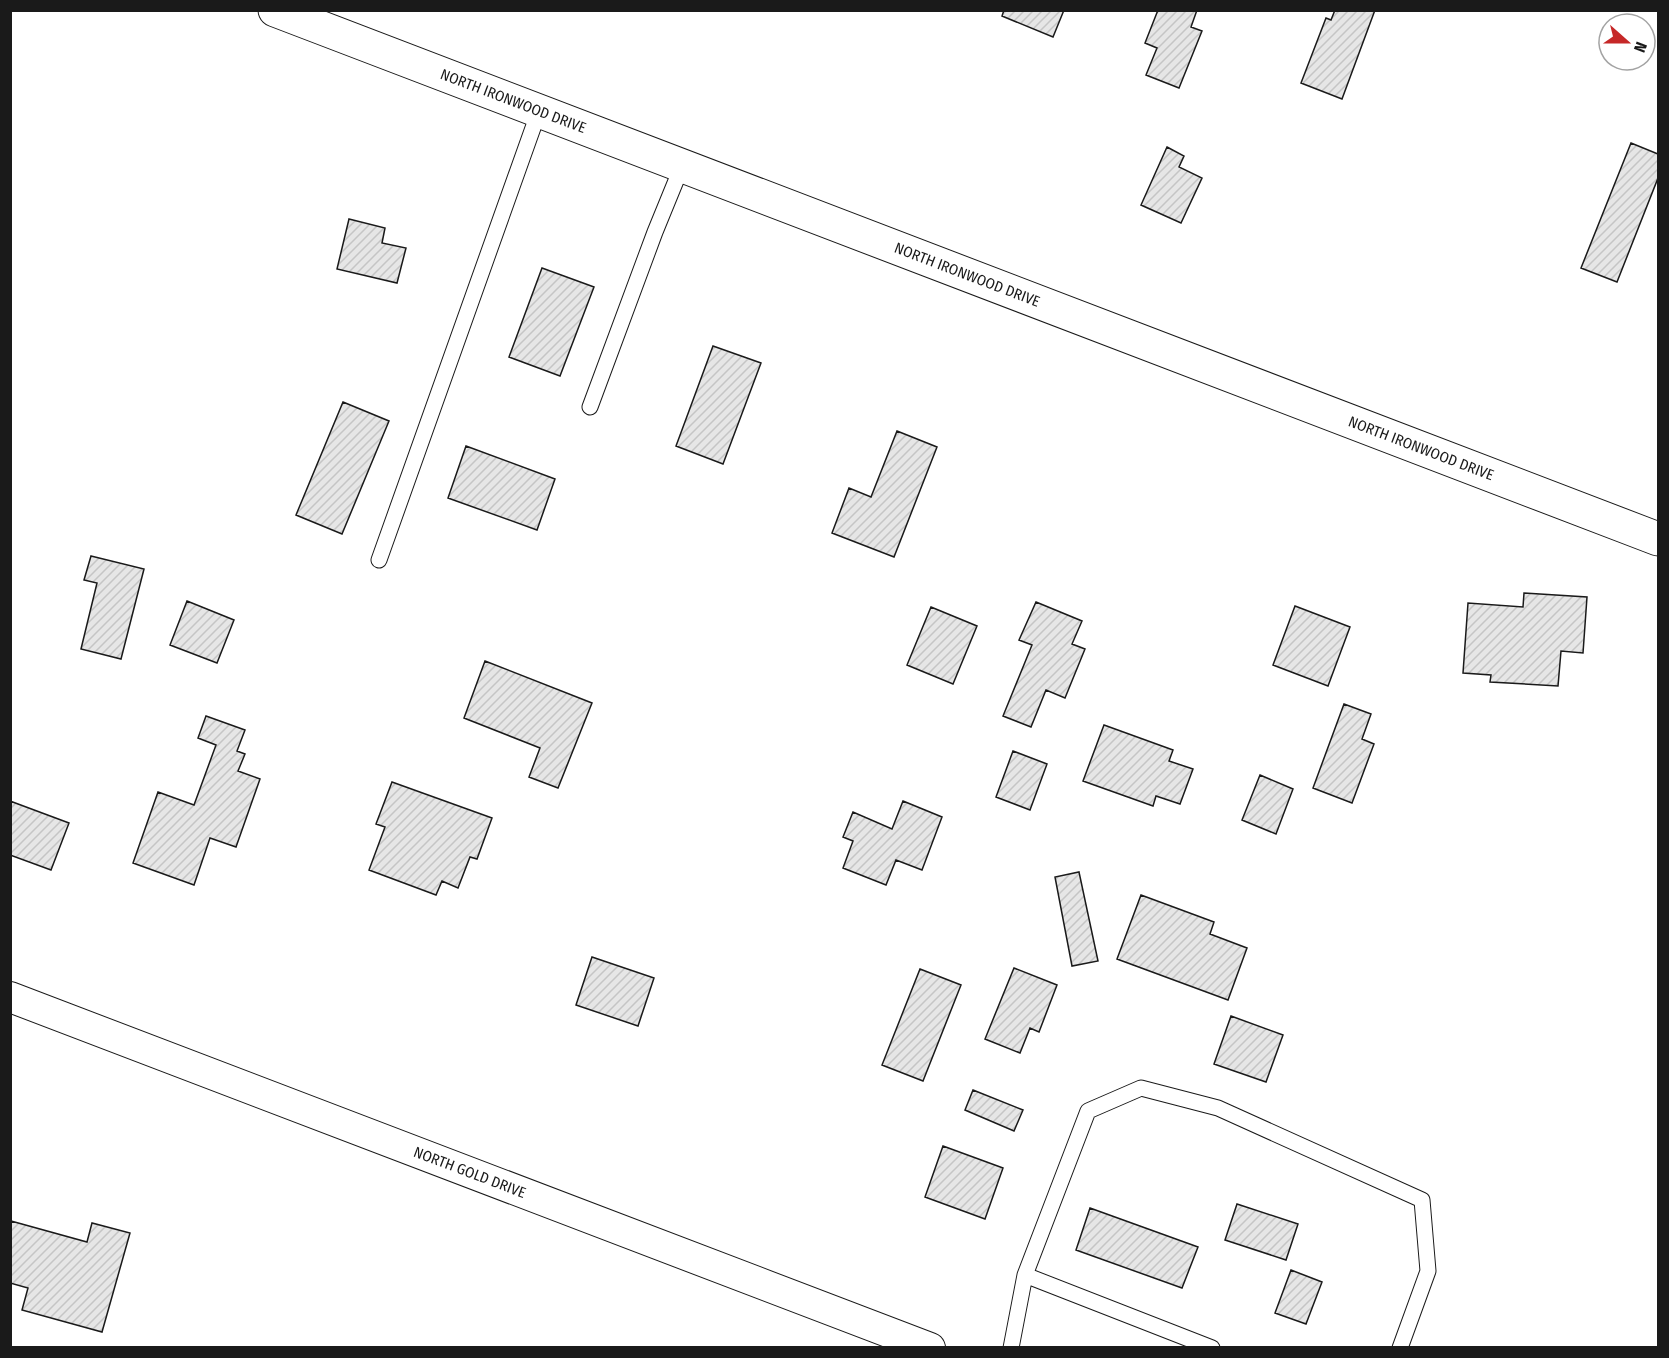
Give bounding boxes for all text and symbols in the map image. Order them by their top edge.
north arrow [1597,12,1657,72]
text: N [1630,39,1651,55]
street label: NORTH IRONWOOD DRIVE [438,65,588,137]
street label: NORTH IRONWOOD DRIVE [892,239,1042,311]
street label: NORTH IRONWOOD DRIVE [1346,412,1496,484]
street label: NORTH GOLD DRIVE [411,1143,528,1202]

